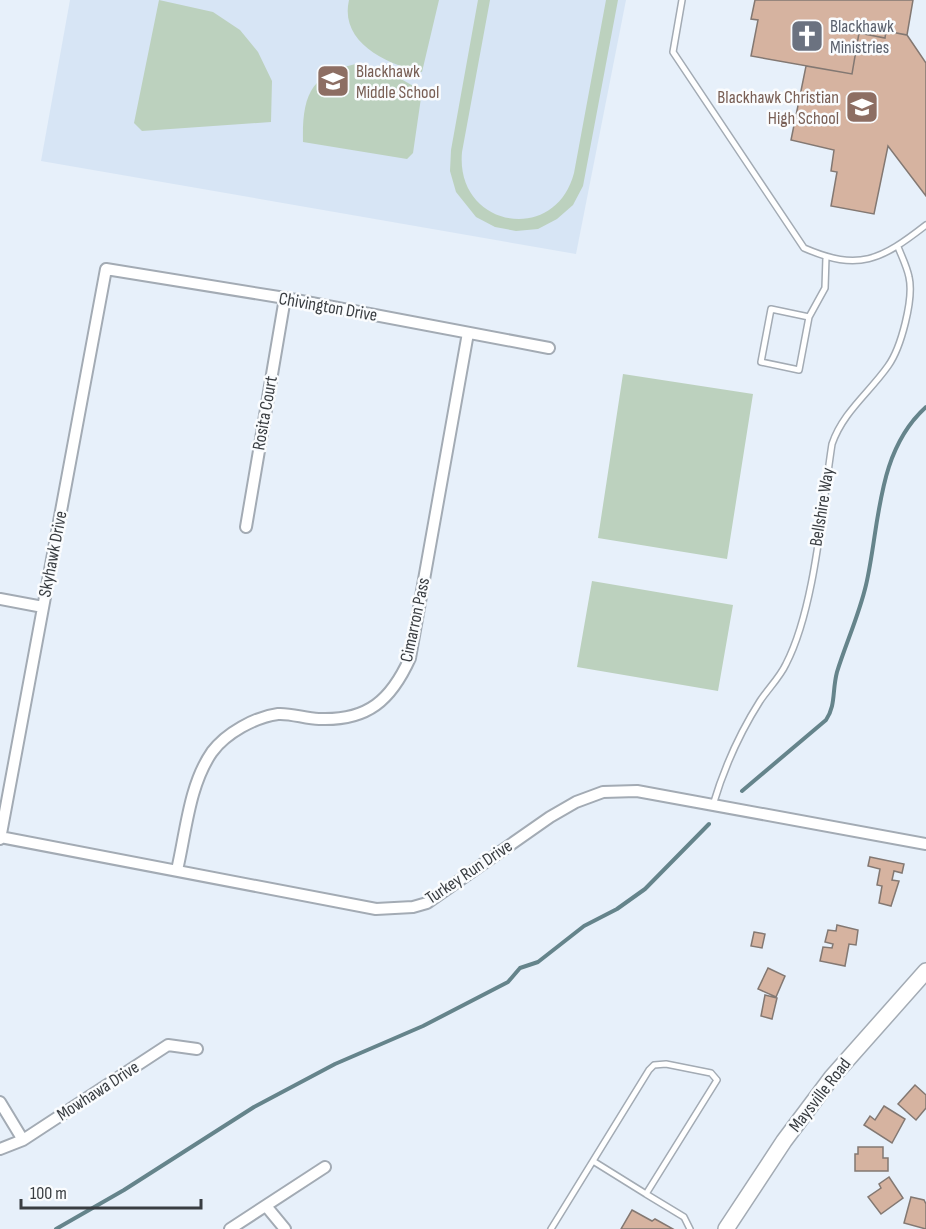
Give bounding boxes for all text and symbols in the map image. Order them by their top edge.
place label: Blackhawk Ministries [830,16,894,58]
church icon: Blackhawk Ministries [789,18,825,54]
place label: Blackhawk Middle School [356,61,439,103]
school or university icon: Blackhawk Middle School [315,63,351,99]
place label: Blackhawk Christian High School [717,87,839,129]
school or university icon: Blackhawk Christian High School [844,89,880,125]
street label: Chivington Drive [277,288,379,326]
street label: Rosita Court [248,374,282,452]
street label: Bellshire Way [805,466,839,548]
street label: Skyhawk Drive [34,509,72,599]
street label: Cimarron Pass [396,576,434,664]
street label: Turkey Run Drive [422,835,516,909]
street label: Maysville Road [785,1054,855,1136]
street label: Mowhawa Drive [53,1057,143,1125]
scale bar [21,1172,201,1210]
text: 100 m [30,1183,67,1204]

